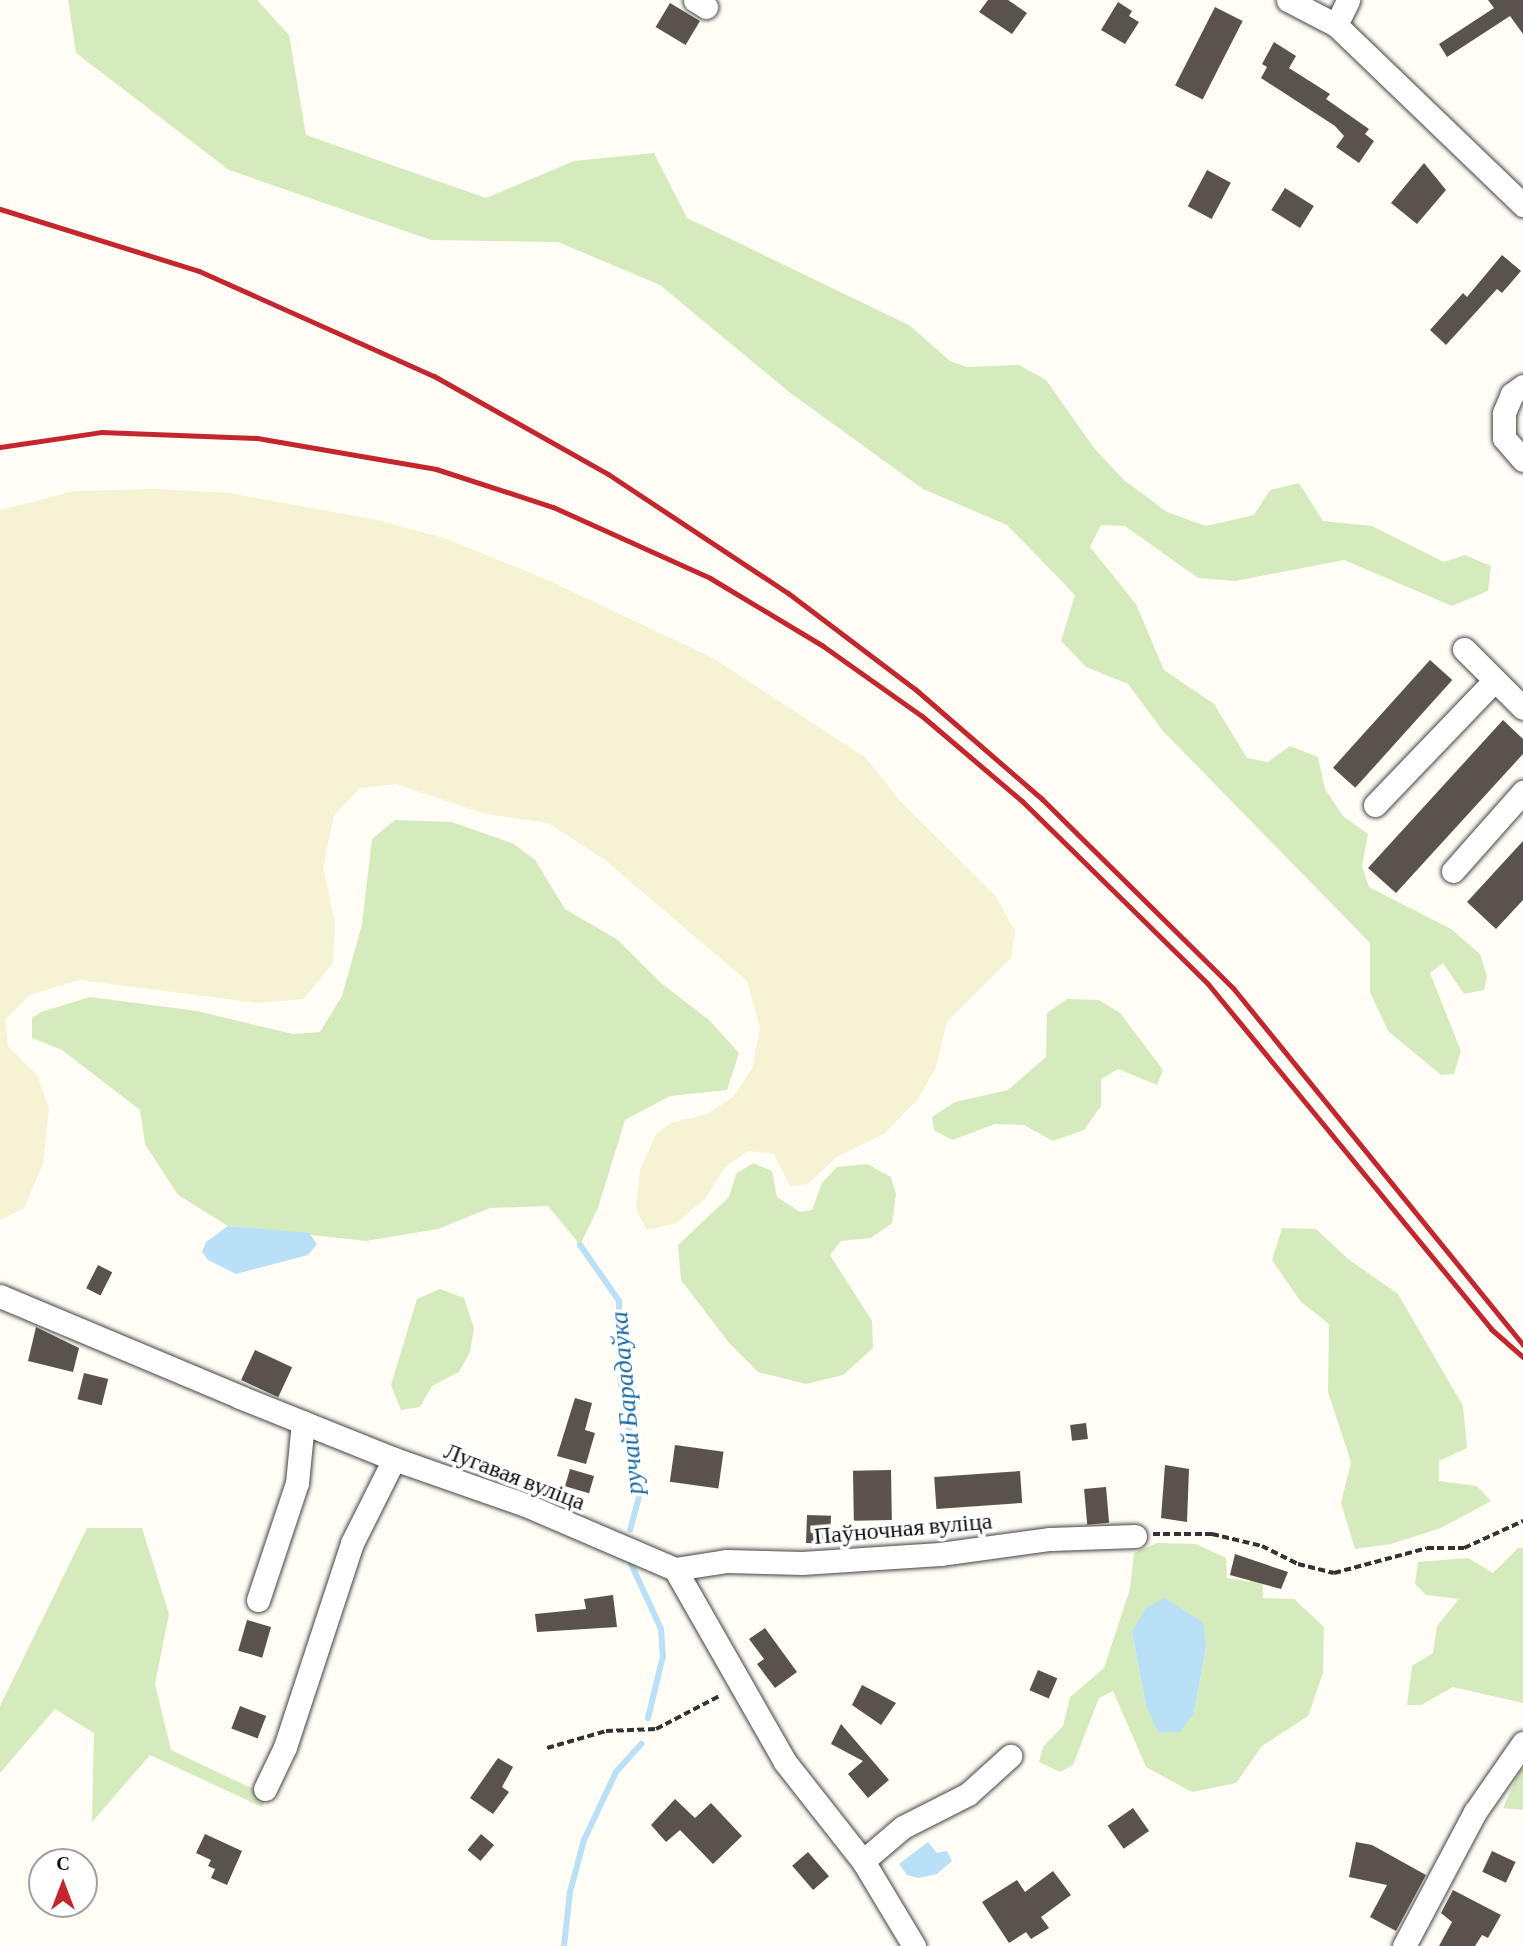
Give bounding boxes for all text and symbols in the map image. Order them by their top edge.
water label: ручай Барадаўка [603,1310,651,1496]
street label: Лугавая вуліца [440,1436,590,1516]
street label: Паўночная вуліца [813,1506,993,1550]
north arrow [28,1848,98,1918]
text: С [56,1853,70,1874]

